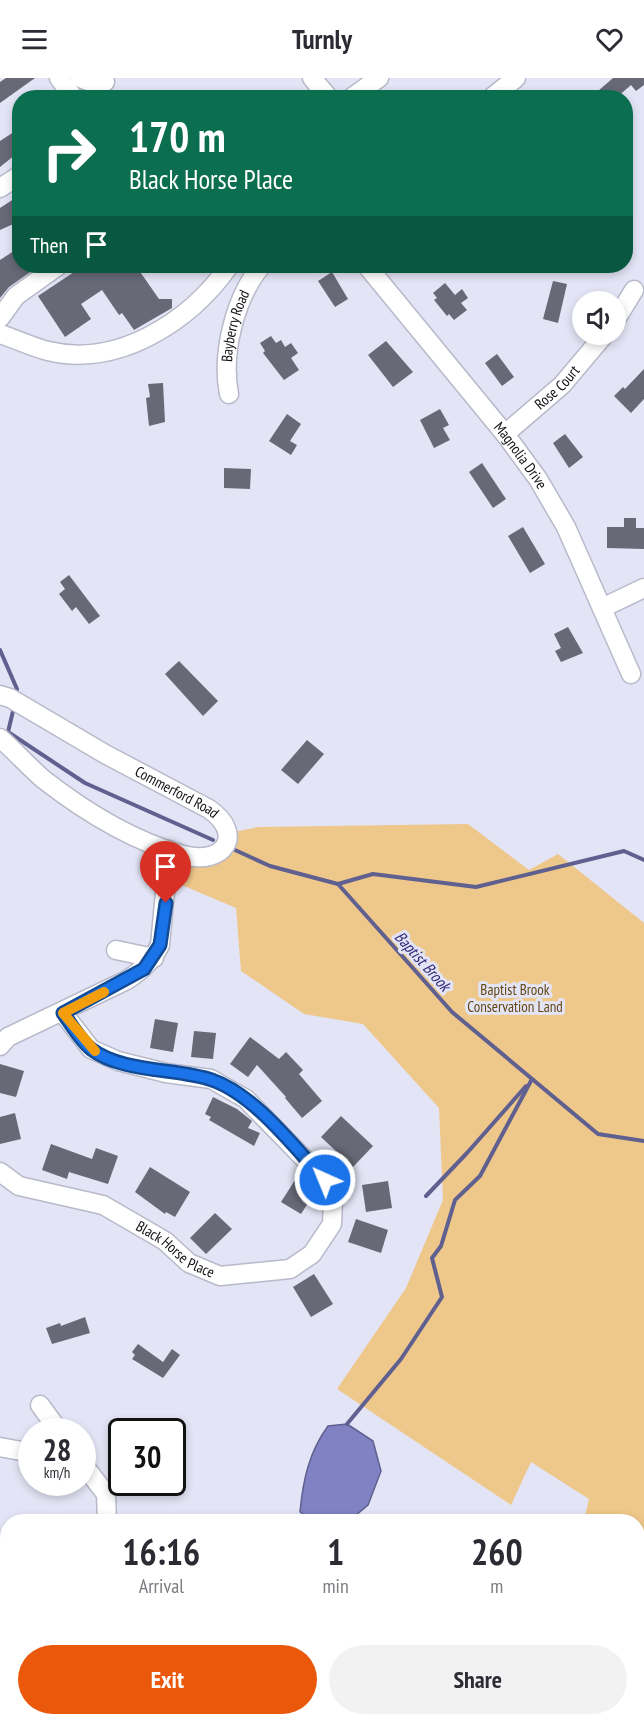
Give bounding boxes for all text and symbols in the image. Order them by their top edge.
text: Turnly [292,22,352,56]
icon: menu [18,23,51,56]
icon: heart [593,23,626,56]
text: 170 m [129,109,226,164]
icon: right [30,114,108,192]
text: Black Horse Place [129,162,293,196]
icon: arrive [80,228,113,261]
text: Then [30,231,68,259]
street label: Bayberry Road [217,287,253,363]
map controls [572,291,626,345]
button: sound [572,291,626,345]
street label: Rose Court [530,361,583,413]
street label: Magnolia Drive [490,418,552,492]
street label: Commerford Road [132,762,223,822]
pin [140,841,191,903]
icon: arrive [149,850,182,883]
water label: Baptist Brook [391,927,456,996]
park label: Baptist Brook Conservation Land [467,980,563,1016]
position arrow [293,1148,357,1212]
street label: Black Horse Place [133,1216,217,1282]
speed limit sign: 30 [108,1418,186,1496]
text: 28 [43,1430,71,1469]
text: km/h [44,1463,70,1482]
text: 16:16 [122,1528,200,1575]
text: 1 [327,1528,344,1575]
text: 260 [471,1528,523,1575]
text: Arrival [139,1573,184,1599]
text: min [323,1573,349,1599]
text: m [490,1573,503,1599]
button: Exit [18,1645,317,1714]
button: Share [329,1645,627,1714]

